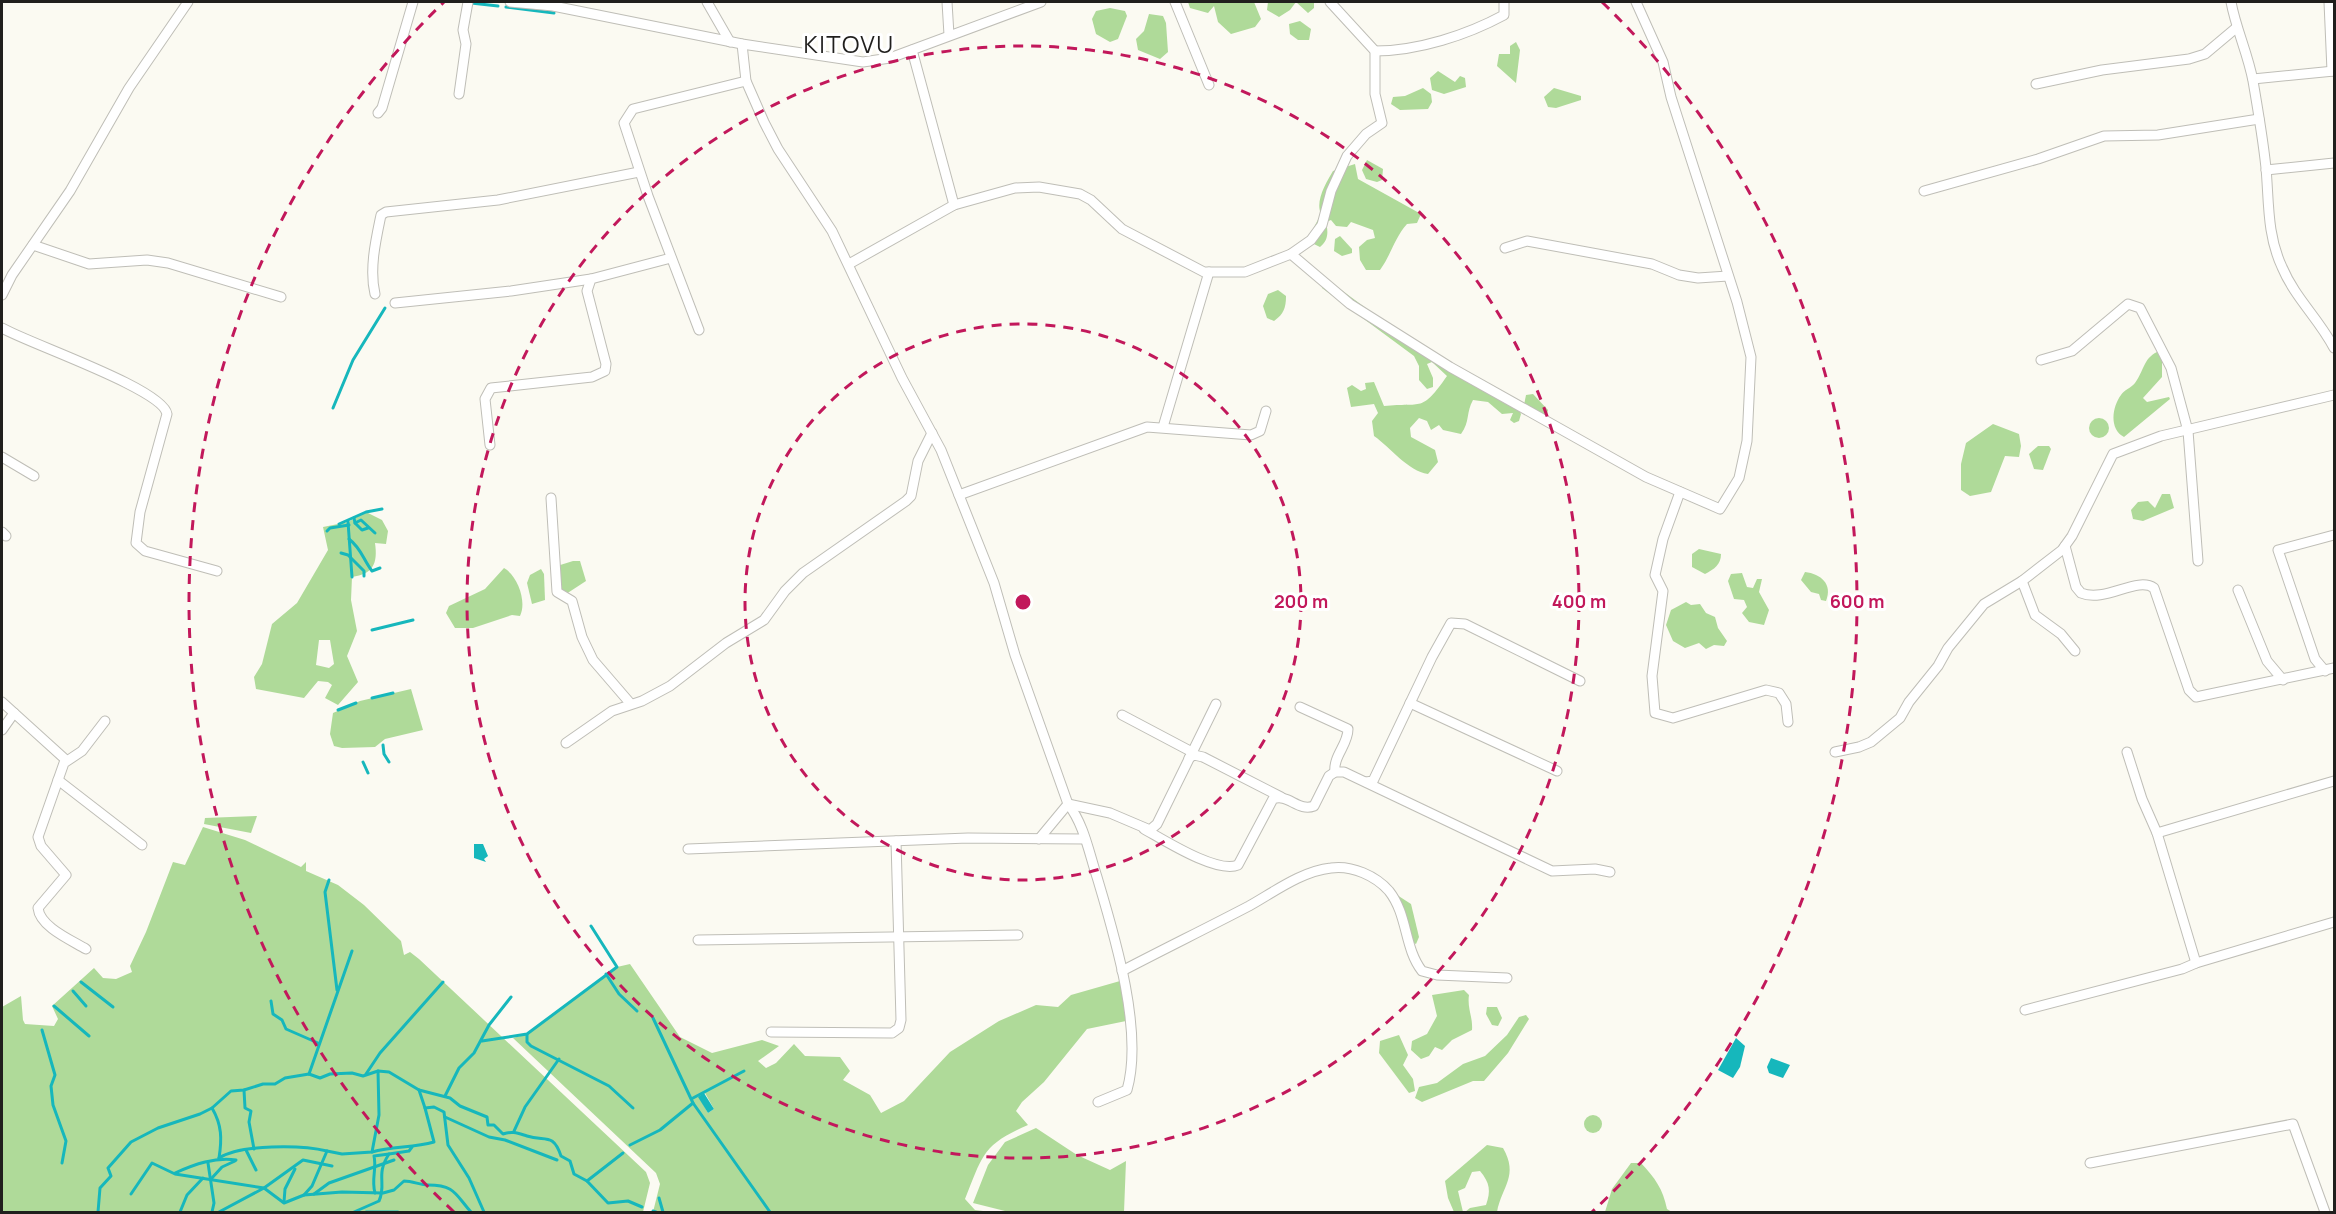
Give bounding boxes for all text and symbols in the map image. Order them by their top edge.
district label: KITOVU [803,27,895,60]
text: 200 m [1274,589,1328,613]
text: 400 m [1552,589,1606,613]
text: 600 m [1830,589,1884,613]
centre of rings [1013,592,1033,612]

